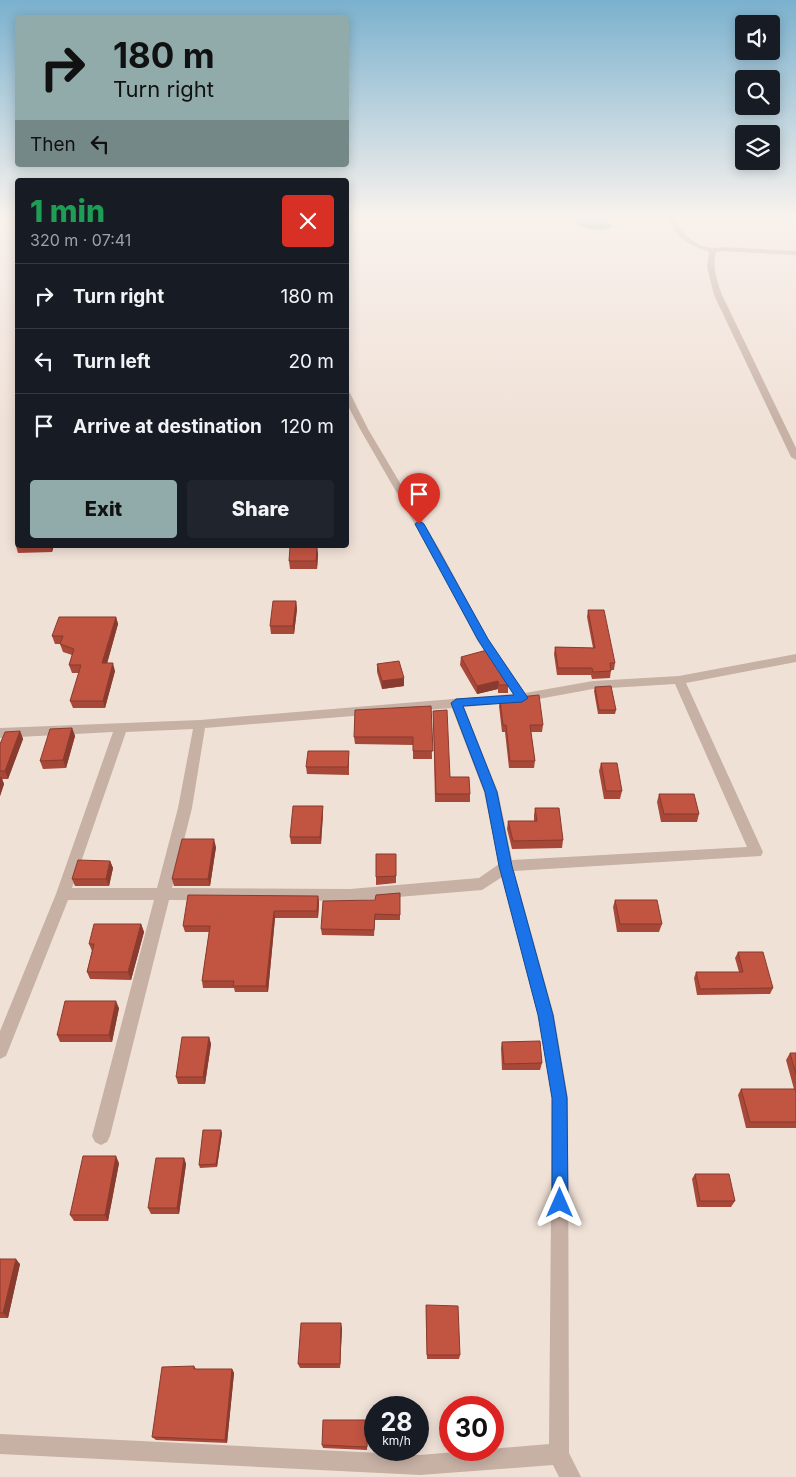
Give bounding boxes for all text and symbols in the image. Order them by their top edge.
map controls [735,15,780,170]
button: sound [735,15,780,60]
text: 180 m [113,34,215,76]
icon: right [30,35,95,100]
button: search [735,70,780,115]
text: Turn right [113,76,214,102]
button: layers [735,125,780,170]
icon: left [86,130,114,158]
text: Then [30,133,76,156]
text: 1 min [30,193,105,229]
button: close [282,195,334,247]
text: 320 m · 07:41 [30,230,131,250]
icon: right [30,282,58,310]
text: Turn right [73,285,164,308]
text: 180 m [281,285,334,308]
icon: left [30,347,58,375]
text: Turn left [73,350,151,373]
text: 20 m [288,350,334,373]
icon: arrive [30,412,58,440]
text: Arrive at destination [73,415,262,438]
text: 120 m [281,415,334,438]
pin [398,473,440,524]
button: Exit [30,480,177,538]
button: Share [187,480,334,538]
icon: arrive [405,480,433,508]
position arrow [533,1176,585,1228]
speed limit sign: 30 [439,1396,504,1461]
text: 28 [380,1407,413,1437]
text: km/h [382,1433,411,1448]

